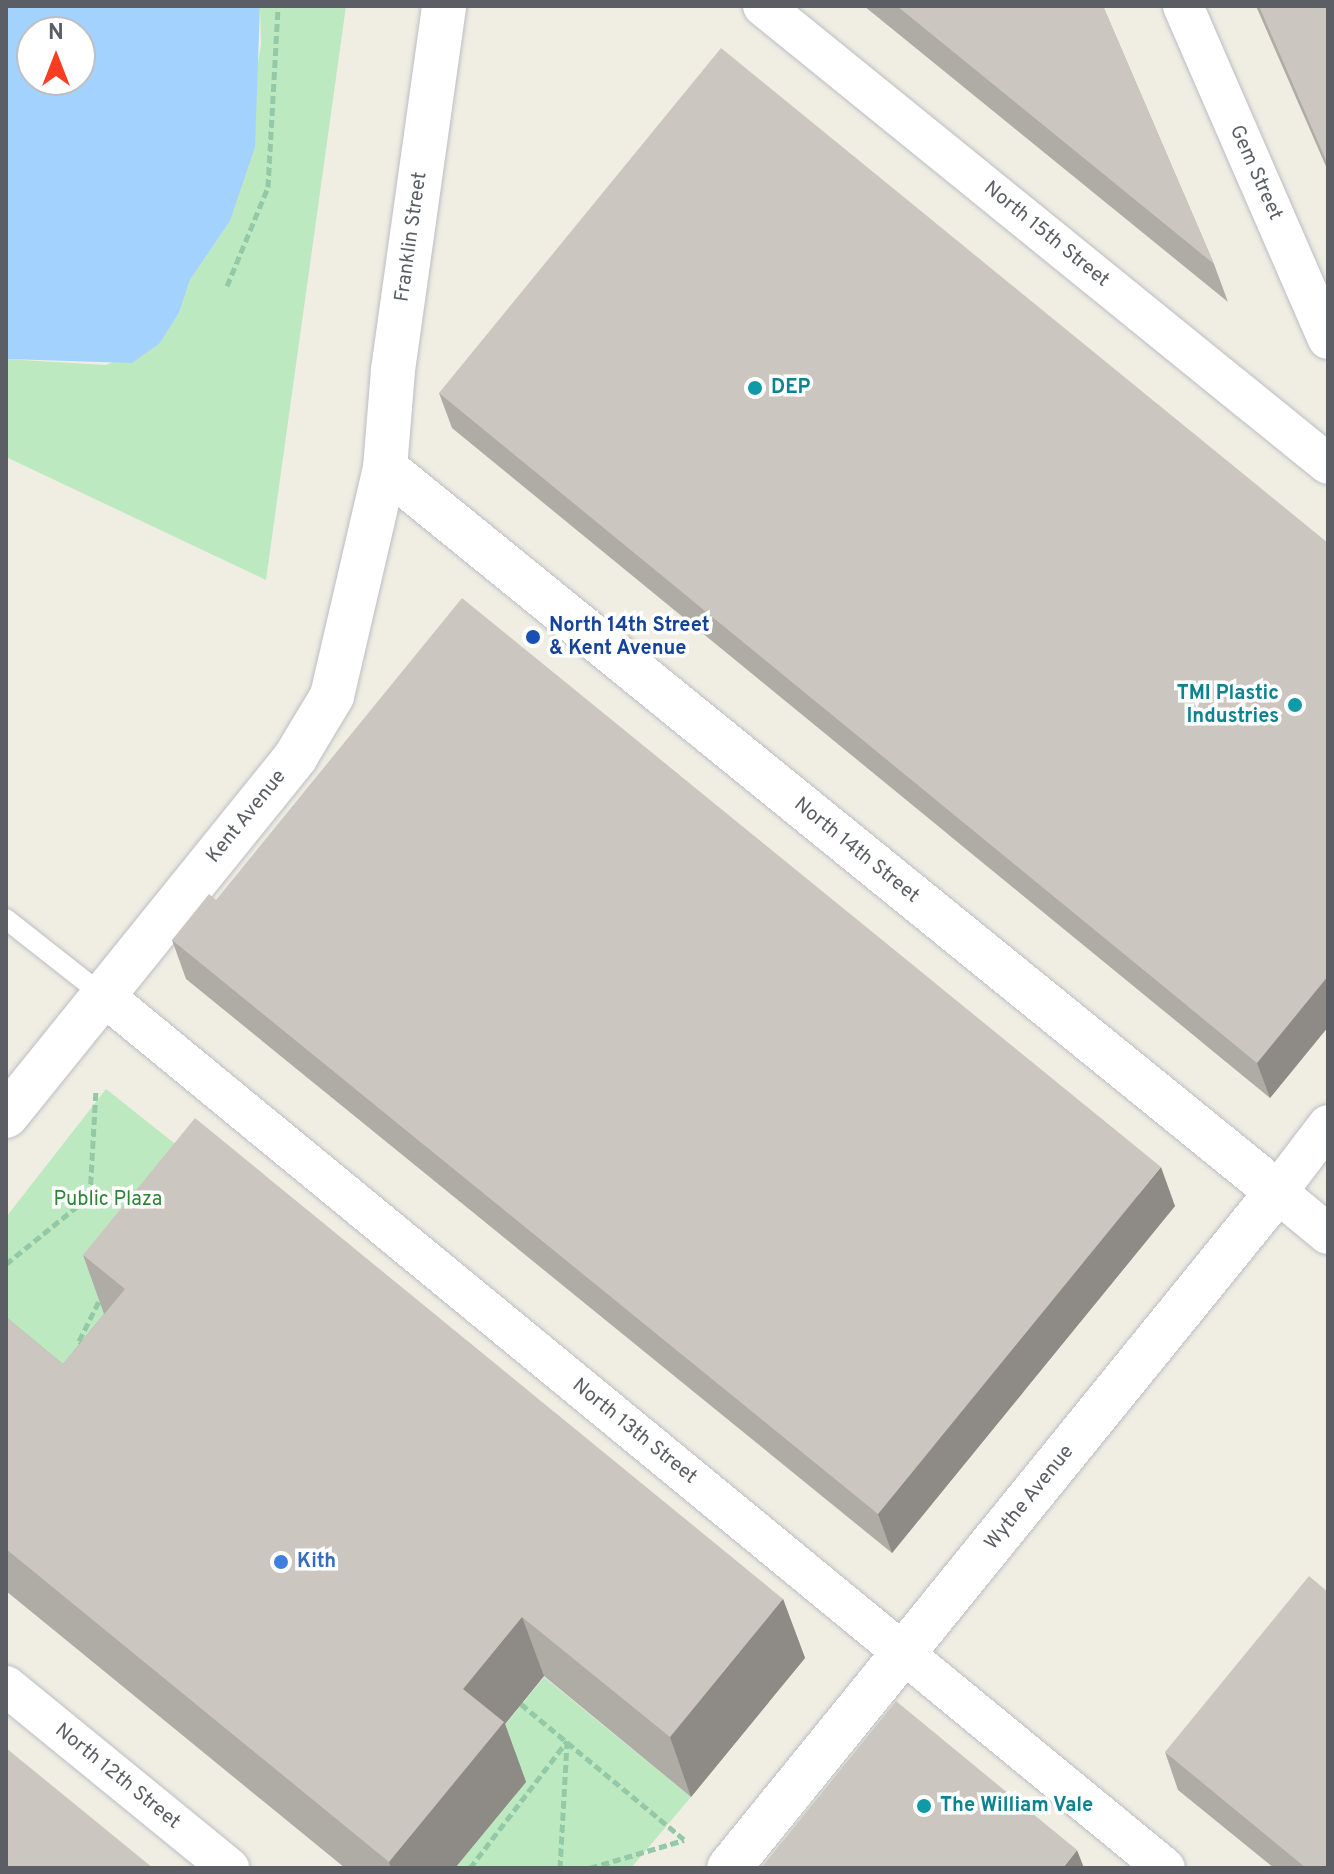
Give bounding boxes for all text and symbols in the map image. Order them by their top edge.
north arrow [16,16,96,96]
text: N [48,20,64,47]
street label: Gem Street [1223,122,1287,224]
street label: Franklin Street [391,170,433,304]
street label: North 15th Street [978,177,1114,293]
place label: DEP [771,376,810,400]
marker: DEP [746,379,764,397]
place label: North 14th Street & Kent Avenue [549,614,710,661]
marker: North 14th Street & Kent Avenue [524,628,542,646]
place label: TMI Plastic Industries [1177,682,1279,729]
marker: TMI Plastic Industries [1286,696,1304,714]
street label: Kent Avenue [202,765,292,869]
street label: North 14th Street [789,793,923,909]
park label: Public Plaza [54,1188,162,1212]
street label: North 13th Street [567,1374,701,1490]
street label: Wythe Avenue [980,1441,1080,1555]
place label: Kith [297,1550,336,1574]
marker: Kith [272,1553,290,1571]
street label: North 12th Street [49,1719,185,1835]
place label: The William Vale [940,1794,1094,1818]
marker: The William Vale [915,1797,933,1815]

